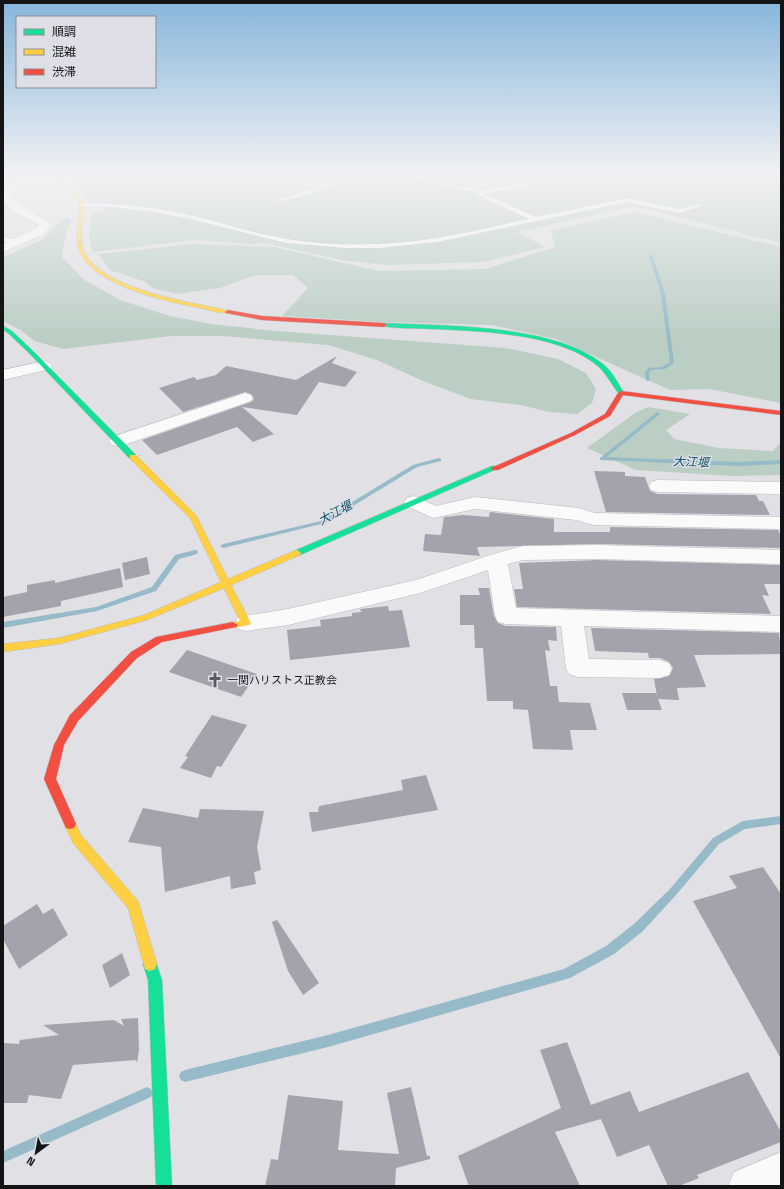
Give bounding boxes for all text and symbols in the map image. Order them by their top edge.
legend [16,16,156,88]
text: 順調 [52,24,76,40]
text: 混雑 [52,44,76,60]
text: 渋滞 [52,64,76,80]
water label: 大江堰 [673,453,711,471]
water label: 大江堰 [315,497,356,529]
church icon: 一関ハリストス正教会 [206,671,224,689]
place label: 一関ハリストス正教会 [227,673,337,687]
north arrow [16,1133,56,1173]
text: N [24,1154,38,1169]

